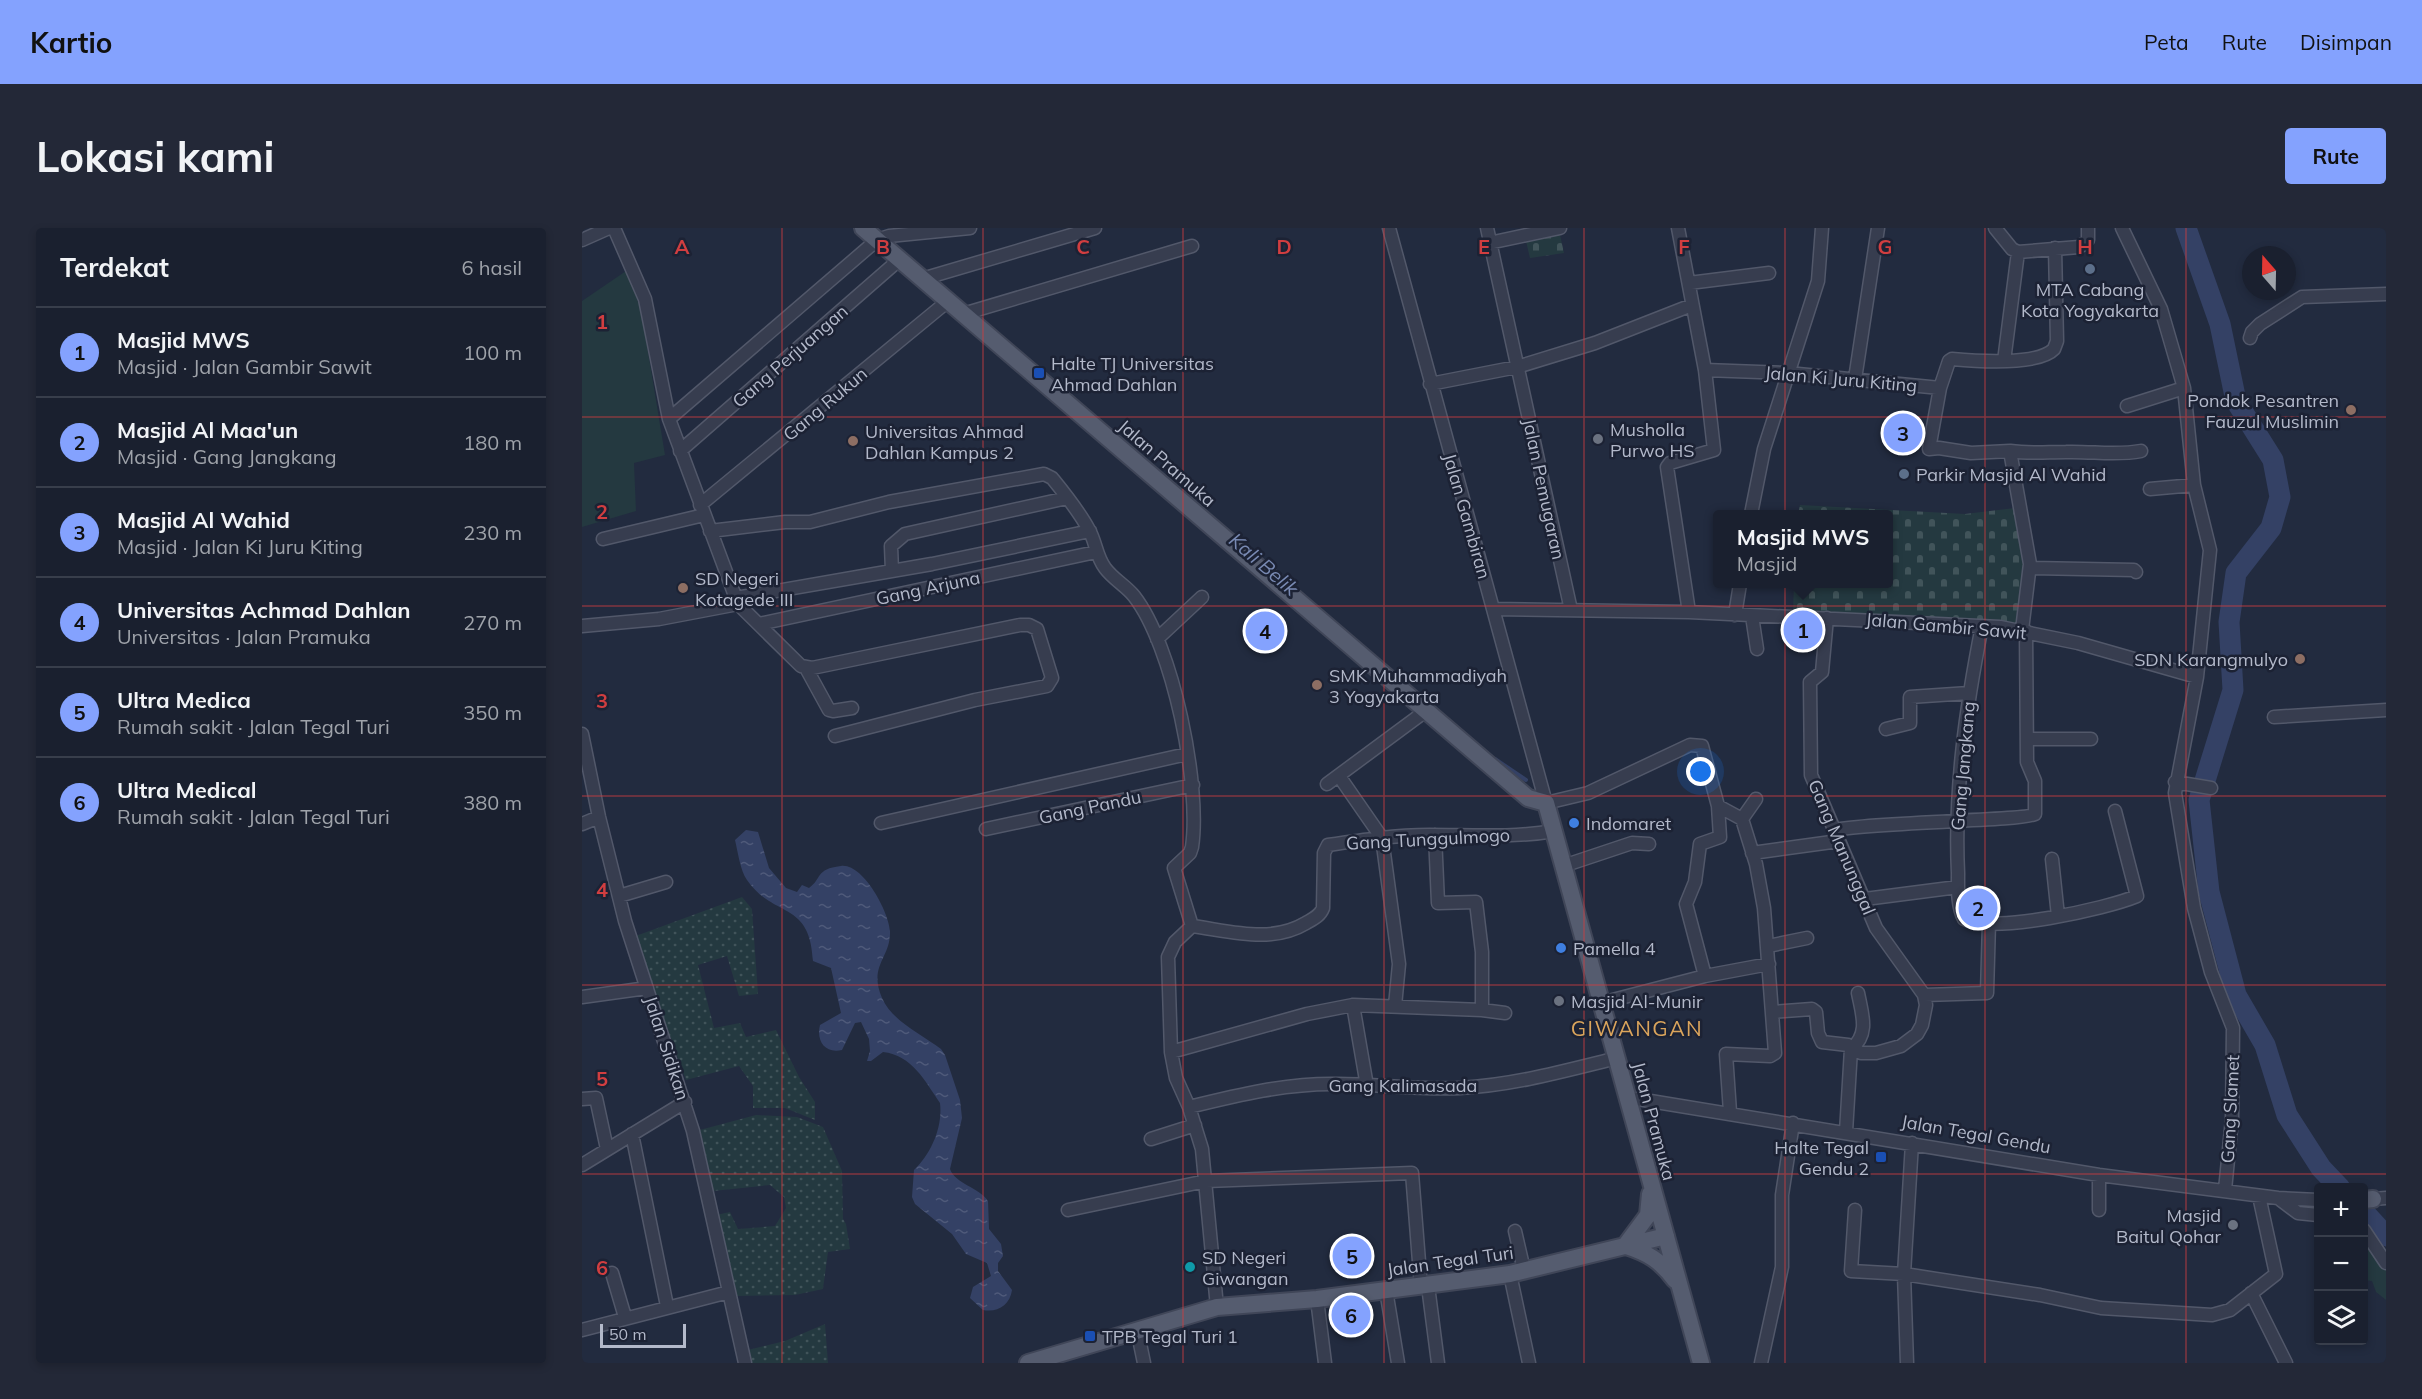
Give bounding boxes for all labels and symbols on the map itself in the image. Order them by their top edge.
text: A [675,234,690,259]
text: B [876,234,890,259]
text: C [1076,234,1090,259]
text: D [1276,234,1292,259]
text: E [1478,234,1490,259]
text: F [1678,234,1690,259]
text: G [1878,234,1892,259]
text: H [2077,234,2093,259]
north arrow [2242,246,2296,300]
marker: MTA Cabang Kota Yogyakarta [2083,262,2097,276]
place label: MTA Cabang Kota Yogyakarta [2021,278,2159,322]
street label: Gang Perjuangan [727,299,853,413]
text: 1 [596,309,608,334]
place label: Halte TJ Universitas Ahmad Dahlan [1051,352,1214,396]
street label: Jalan Ki Juru Kiting [1764,361,1918,397]
street label: Gang Rukun [778,362,872,446]
marker: Halte TJ Universitas Ahmad Dahlan [1032,366,1046,380]
place label: Pondok Pesantren Fauzul Muslimin [2187,389,2339,433]
marker: Pondok Pesantren Fauzul Muslimin [2344,403,2358,417]
pin: 3 [1884,410,1922,456]
street label: Jalan Pramuka [1113,414,1221,512]
street label: Jalan Pemugaran [1518,416,1570,562]
place label: Musholla Purwo HS [1610,418,1695,462]
place label: Universitas Ahmad Dahlan Kampus 2 [865,420,1024,464]
marker: Musholla Purwo HS [1591,432,1605,446]
marker: Universitas Ahmad Dahlan Kampus 2 [846,434,860,448]
street label: Jalan Gambiran [1438,450,1496,582]
place label: Parkir Masjid Al Wahid [1916,463,2106,486]
marker: Parkir Masjid Al Wahid [1897,467,1911,481]
text: 2 [596,499,608,524]
water label: Kali Belik [1224,527,1304,601]
street label: Gang Arjuna [874,566,982,610]
place label: SD Negeri Kotagede III [695,567,793,611]
marker: SD Negeri Kotagede III [676,581,690,595]
pin: 4 [1246,608,1284,654]
pin: 1 [1784,608,1822,652]
street label: Jalan Gambir Sawit [1865,608,2027,644]
place label: SDN Karangmulyo [2134,648,2288,671]
marker: SDN Karangmulyo [2293,652,2307,666]
place label: SMK Muhammadiyah 3 Yogyakarta [1329,664,1507,708]
marker: SMK Muhammadiyah 3 Yogyakarta [1310,678,1324,692]
text: 3 [596,688,608,713]
street label: Gang Jangkang [1946,700,1980,832]
your location [1686,757,1715,786]
street label: Gang Manunggal [1803,776,1881,918]
street label: Gang Pandu [1037,785,1143,829]
place label: Indomaret [1586,812,1671,835]
marker: Indomaret [1567,816,1581,830]
street label: Gang Tunggulmogo [1345,823,1511,855]
text: 4 [596,877,608,902]
pin: 2 [1958,886,1998,930]
place label: Pamella 4 [1573,937,1656,960]
marker: Pamella 4 [1554,941,1568,955]
place label: Masjid Al-Munir [1571,990,1703,1013]
street label: Jalan Sidikan [639,993,695,1103]
marker: Masjid Al-Munir [1552,994,1566,1008]
district label: GIWANGAN [1571,1015,1703,1041]
street label: Gang Slamet [2216,1054,2244,1164]
street label: Jalan Pramuka [1627,1059,1681,1183]
text: 5 [596,1066,608,1091]
street label: Gang Kalimasada [1329,1074,1477,1097]
street label: Jalan Tegal Gendu [1899,1110,2053,1158]
place label: Halte Tegal Gendu 2 [1774,1136,1869,1180]
marker: Halte Tegal Gendu 2 [1874,1150,1888,1164]
place label: Masjid Baitul Qohar [2116,1204,2221,1248]
marker: Masjid Baitul Qohar [2226,1218,2240,1232]
pin: 5 [1332,1234,1372,1278]
street label: Jalan Tegal Turi [1385,1241,1515,1281]
place label: SD Negeri Giwangan [1202,1246,1288,1290]
text: 6 [596,1255,608,1280]
marker: SD Negeri Giwangan [1183,1260,1197,1274]
pin: 6 [1332,1292,1370,1338]
scale bar [600,1321,686,1348]
place label: TPB Tegal Turi 1 [1102,1325,1238,1348]
marker: TPB Tegal Turi 1 [1083,1329,1097,1343]

